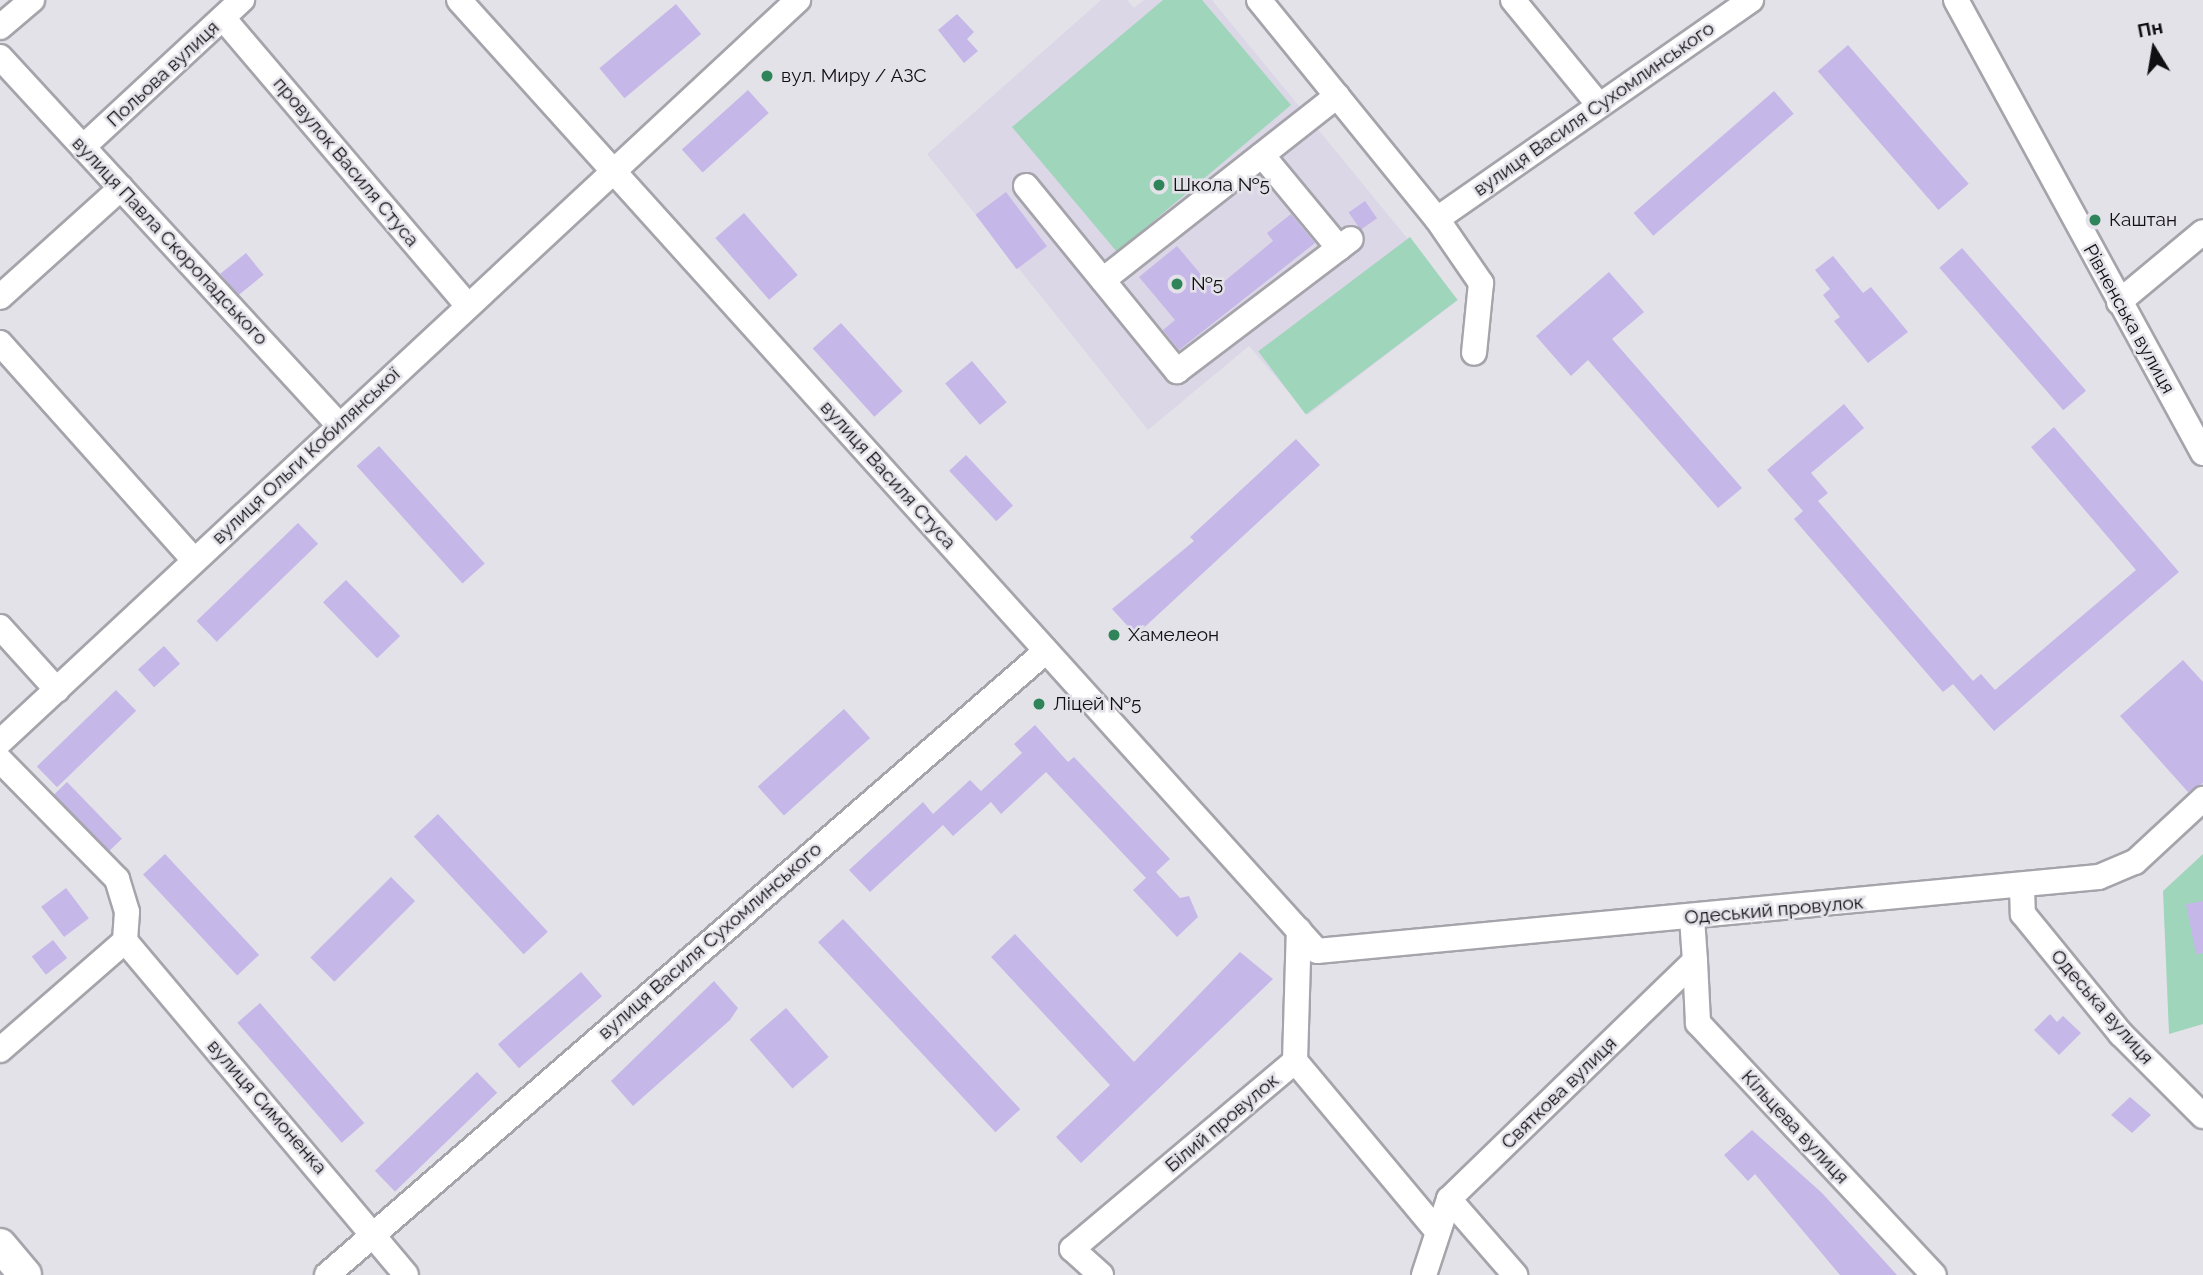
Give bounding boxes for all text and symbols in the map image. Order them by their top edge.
north arrow [2119,14,2189,84]
text: Пн [2135,15,2165,42]
street label: Польова вулиця [102,16,224,132]
street label: вулиця Василя Сухомлинського [1469,17,1719,201]
place label: вул. Миру / АЗС [781,65,928,87]
marker: вул. Миру / АЗС [759,68,775,84]
street label: провулок Василя Стуса [268,73,424,251]
street label: вулиця Павла Скоропадського [67,132,273,350]
place label: Школа №5 [1173,174,1270,196]
marker: Школа №5 [1151,177,1167,193]
place label: Каштан [2109,209,2177,231]
marker: Каштан [2087,212,2103,228]
street label: Рівненська вулиця [2078,240,2180,398]
place label: №5 [1191,273,1223,295]
marker: №5 [1169,276,1185,292]
street label: вулиця Ольги Кобилянської [207,363,405,549]
street label: вулиця Василя Стуса [816,396,960,554]
place label: Хамелеон [1128,624,1219,646]
marker: Хамелеон [1106,627,1122,643]
place label: Ліцей №5 [1053,693,1141,715]
marker: Ліцей №5 [1031,696,1047,712]
street label: вулиця Василя Сухомлинського [594,838,826,1044]
street label: Одеський провулок [1683,891,1865,929]
street label: Одеська вулиця [2046,945,2158,1069]
street label: Святкова вулиця [1497,1032,1621,1154]
street label: вулиця Симоненка [202,1035,332,1179]
street label: Кільцева вулиця [1736,1065,1854,1189]
street label: Білий провулок [1161,1069,1283,1177]

